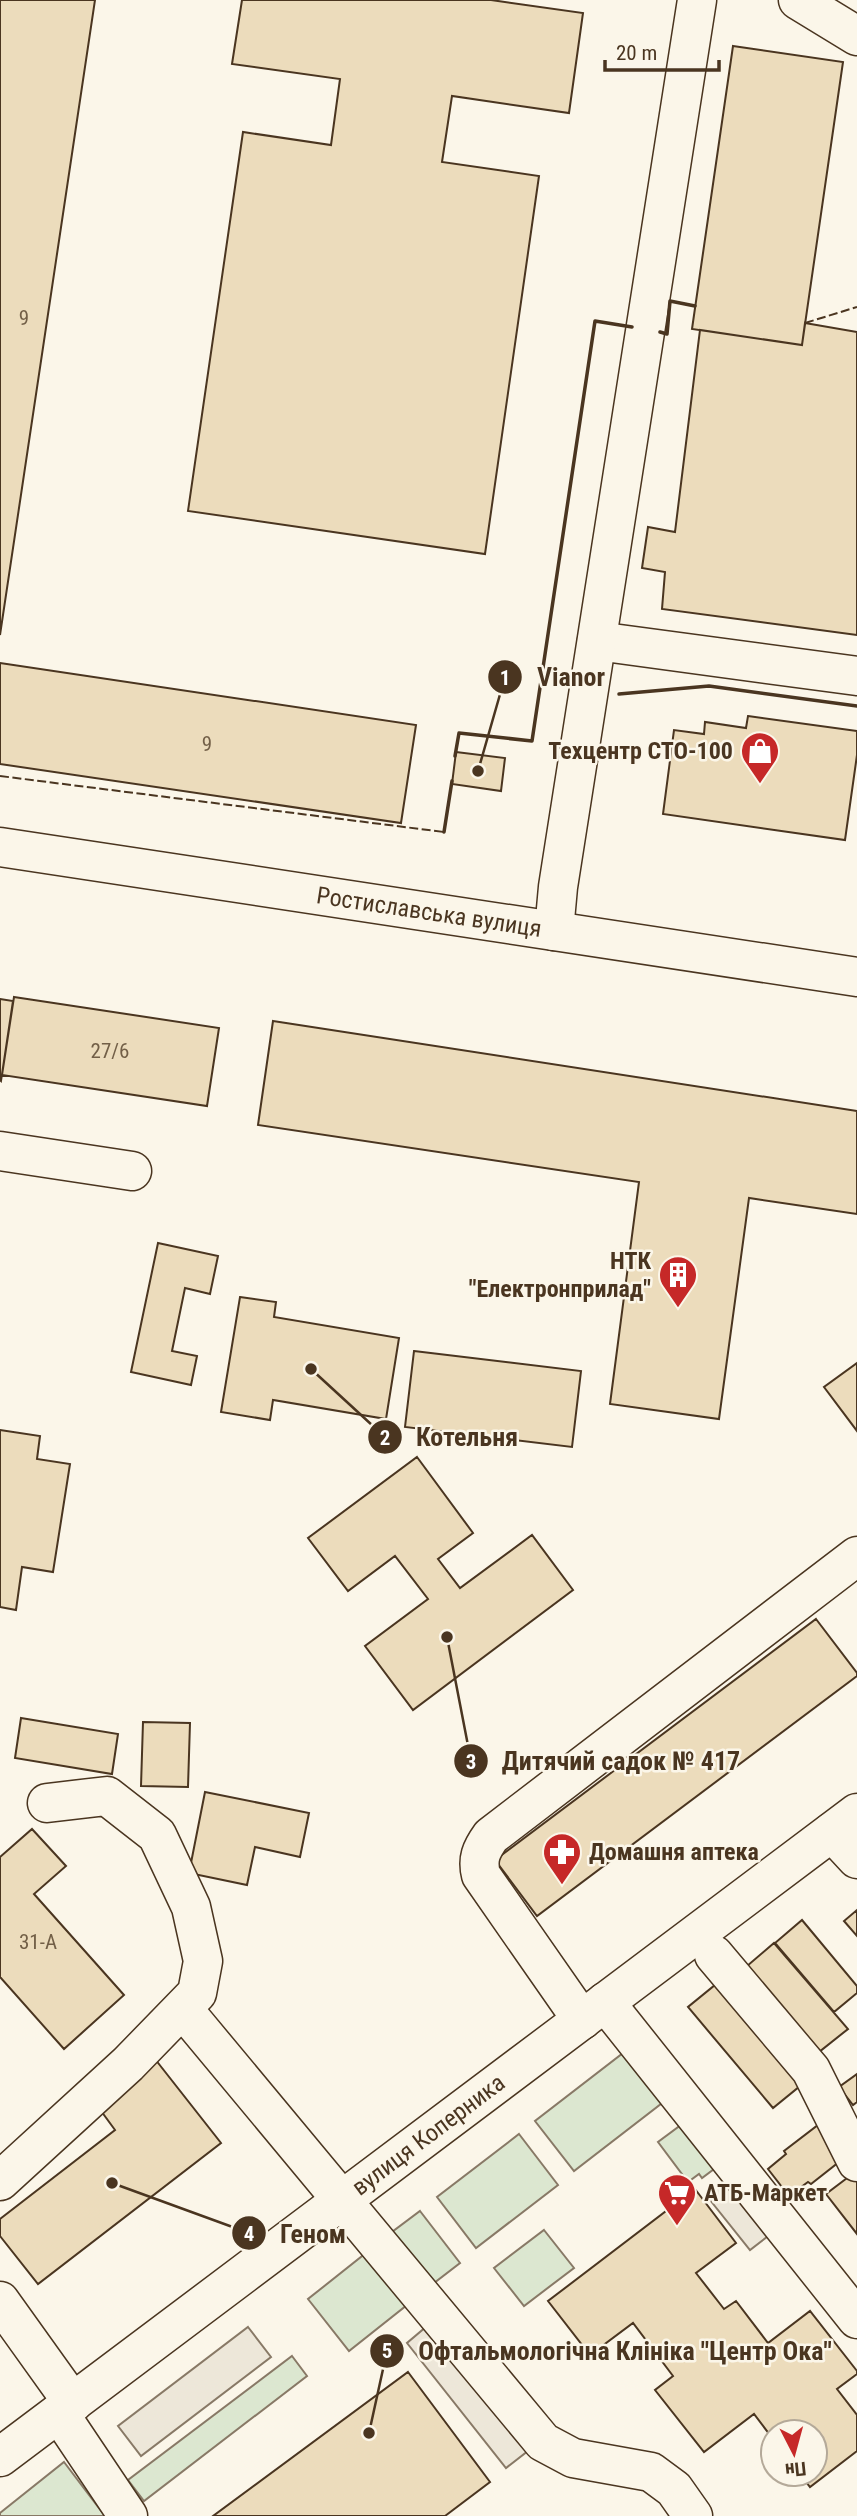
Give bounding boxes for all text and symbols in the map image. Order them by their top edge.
scale bar [605,28,719,72]
text: 20 m [616,41,657,65]
house number: 9 [19,306,29,330]
callout: Vianor [488,654,619,701]
text: Vianor [537,662,605,692]
text: 1 [500,666,510,690]
shop icon: Техцентр СТО-100 [739,730,781,785]
house number: 9 [202,732,212,756]
place label: Техцентр СТО-100 [548,737,733,765]
street label: Ростиславська вулиця [315,881,543,943]
house number: 27/6 [91,1039,129,1063]
place label: НТК "Електронприлад" [469,1247,651,1303]
building icon: НТК "Електронприлад" [657,1254,699,1309]
callout: Котельня [367,1414,532,1461]
text: Котельня [416,1422,518,1452]
text: 2 [380,1426,390,1450]
callout: Дитячий садок № 417 [453,1738,755,1785]
text: Дитячий садок № 417 [502,1746,740,1776]
text: 3 [466,1750,476,1774]
pharmacy icon: Домашня аптека [541,1831,583,1886]
place label: Домашня аптека [589,1838,759,1866]
house number: 31-А [19,1930,57,1954]
street label: вулиця Коперника [347,2069,510,2201]
supermarket icon: АТБ-Маркет [656,2172,698,2227]
place label: АТБ-Маркет [704,2179,827,2207]
callout: Геном [231,2210,361,2257]
text: Геном [280,2219,346,2249]
text: 4 [244,2222,254,2246]
callout: Офтальмологічна Клініка "Центр Ока" [370,2328,846,2375]
text: Офтальмологічна Клініка "Центр Ока" [418,2336,832,2366]
text: 5 [382,2339,392,2363]
north arrow [759,2418,829,2488]
text: Пн [784,2457,807,2482]

